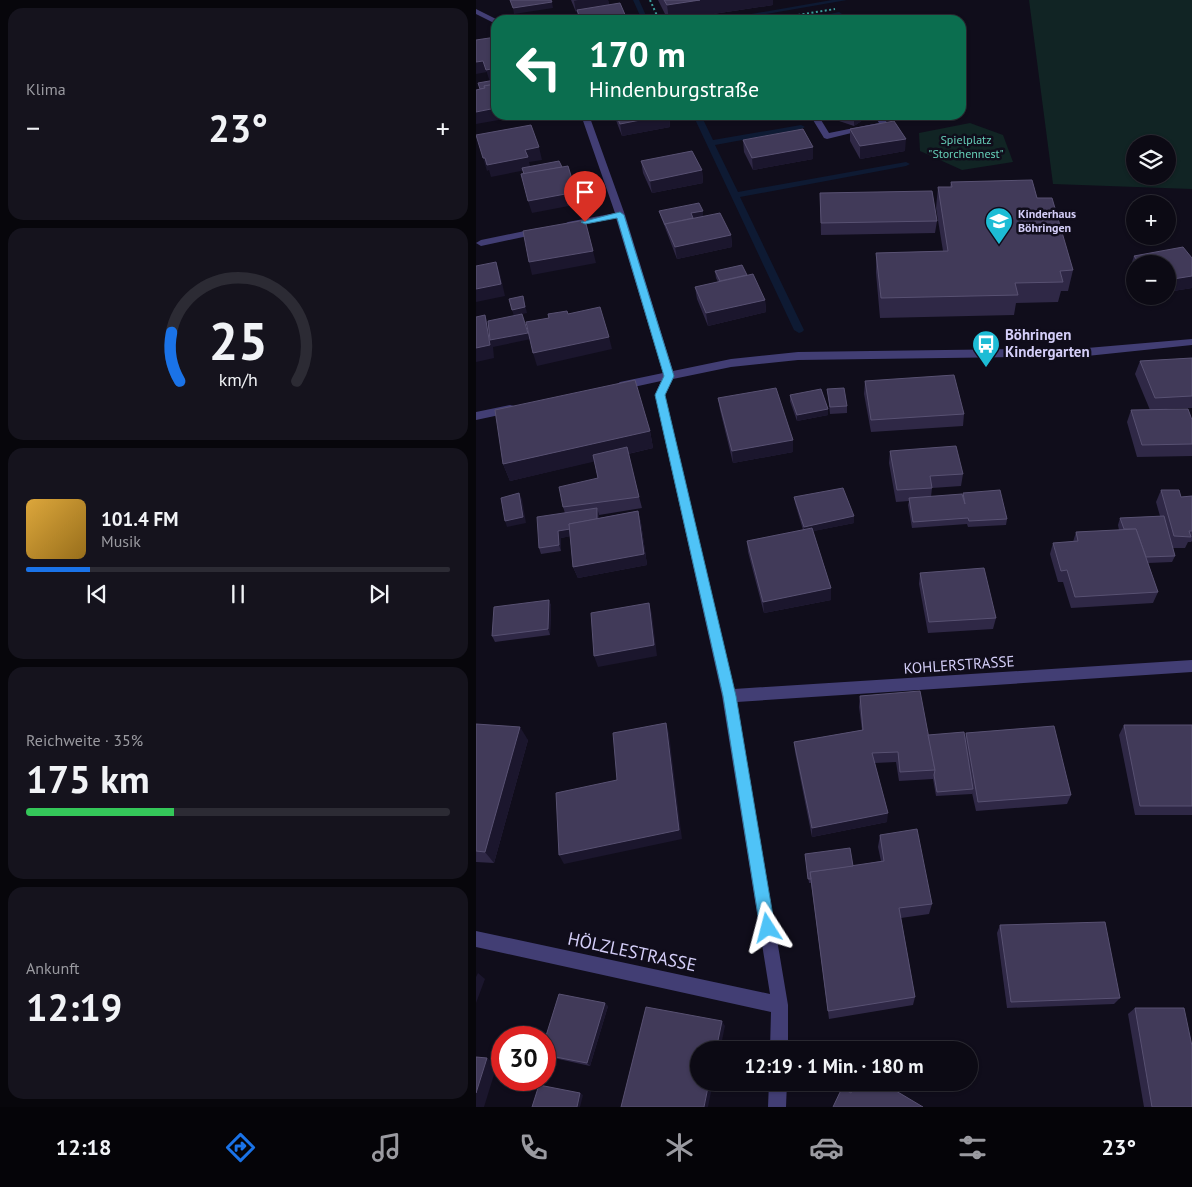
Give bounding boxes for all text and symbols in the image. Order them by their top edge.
text: 170 m [589,31,686,77]
icon: left [506,35,571,100]
text: Hindenburgstraße [589,75,759,103]
text: Klima [26,79,66,99]
text: 23° [208,103,268,152]
text: − [26,109,40,146]
text: + [436,109,450,146]
park label: Spielplatz "Storchennest" [928,132,1004,161]
map controls [1126,135,1176,305]
button: layers [1126,135,1176,185]
pin [564,171,606,222]
icon: arrive [571,178,599,206]
button: + [1126,195,1176,245]
school or university icon: Kinderhaus Böhringen [984,206,1014,245]
place label: Kinderhaus Böhringen [1018,206,1076,235]
button: − [1126,255,1176,305]
text: 25 [209,307,267,374]
place label: Böhringen Kindergarten [1005,325,1090,361]
bus stop icon: Böhringen Kindergarten [971,329,1001,368]
text: km/h [218,368,258,391]
text: 101.4 FM [101,507,178,531]
text: Musik [101,531,141,551]
icon: previous [83,580,111,608]
icon: pause [224,580,252,608]
icon: next [365,580,393,608]
street label: KOHLERSTRASSE [903,651,1015,678]
text: Reichweite · 35% [26,730,143,750]
text: 175 km [26,754,150,803]
position arrow [741,901,793,953]
street label: HÖLZLESTRASSE [566,927,699,976]
text: Ankunft [26,958,79,978]
text: 12:19 [26,982,122,1031]
speed limit sign: 30 [491,1026,556,1091]
text: 12:19 · 1 Min. · 180 m [744,1054,924,1078]
icon: directions [223,1130,258,1165]
icon: music [369,1130,404,1165]
icon: phone [516,1130,551,1165]
icon: climate [662,1130,697,1165]
icon: car [809,1130,844,1165]
icon: filters [955,1130,990,1165]
text: 12:18 [56,1133,112,1161]
text: 23° [1102,1133,1136,1161]

